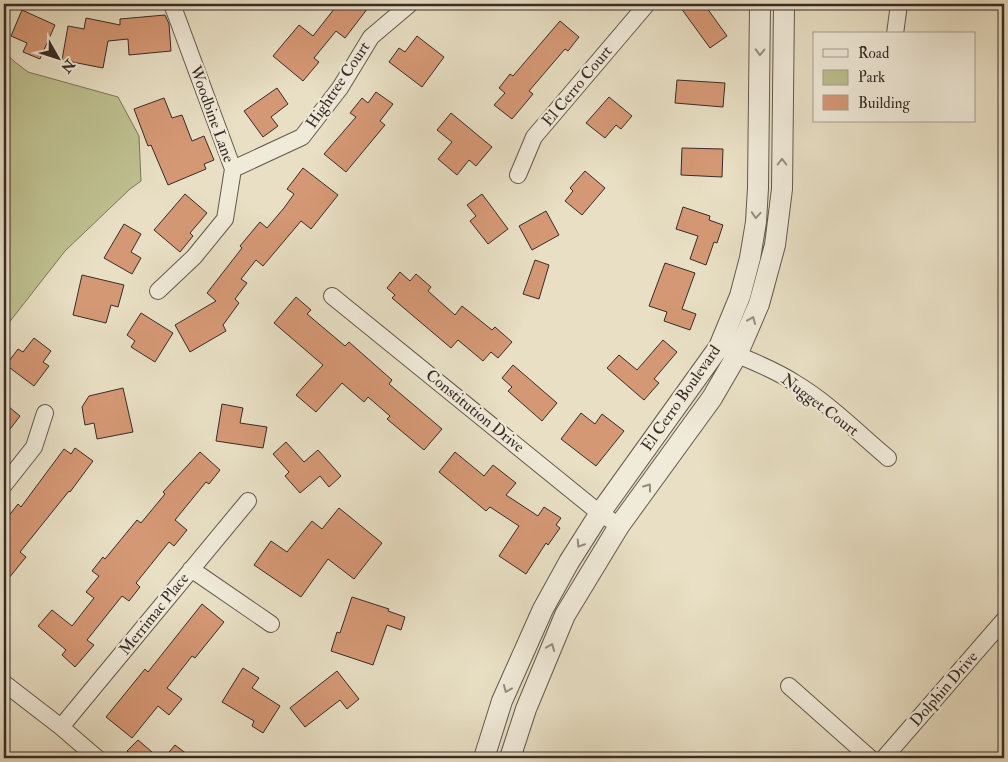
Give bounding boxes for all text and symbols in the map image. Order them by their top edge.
north arrow [32,32,82,82]
legend [813,32,976,122]
street label: Hightree Court [302,38,374,132]
street label: El Cerro Court [537,42,617,130]
text: Road [858,44,890,63]
one-way arrow [754,49,765,57]
text: N [57,55,79,76]
street label: Woodbine Lane [185,62,239,165]
text: Park [858,68,885,87]
text: Building [858,94,910,113]
one-way arrow [777,158,787,166]
one-way arrow [751,211,762,219]
one-way arrow [746,316,757,325]
street label: El Cerro Boulevard [637,341,725,455]
street label: Constitution Drive [422,365,529,457]
street label: Nugget Court [777,369,863,441]
one-way arrow [642,484,650,493]
one-way arrow [577,539,587,548]
street label: Merrimac Place [115,569,193,659]
one-way arrow [545,643,556,652]
street label: Dolphin Drive [906,647,983,732]
one-way arrow [503,684,514,693]

